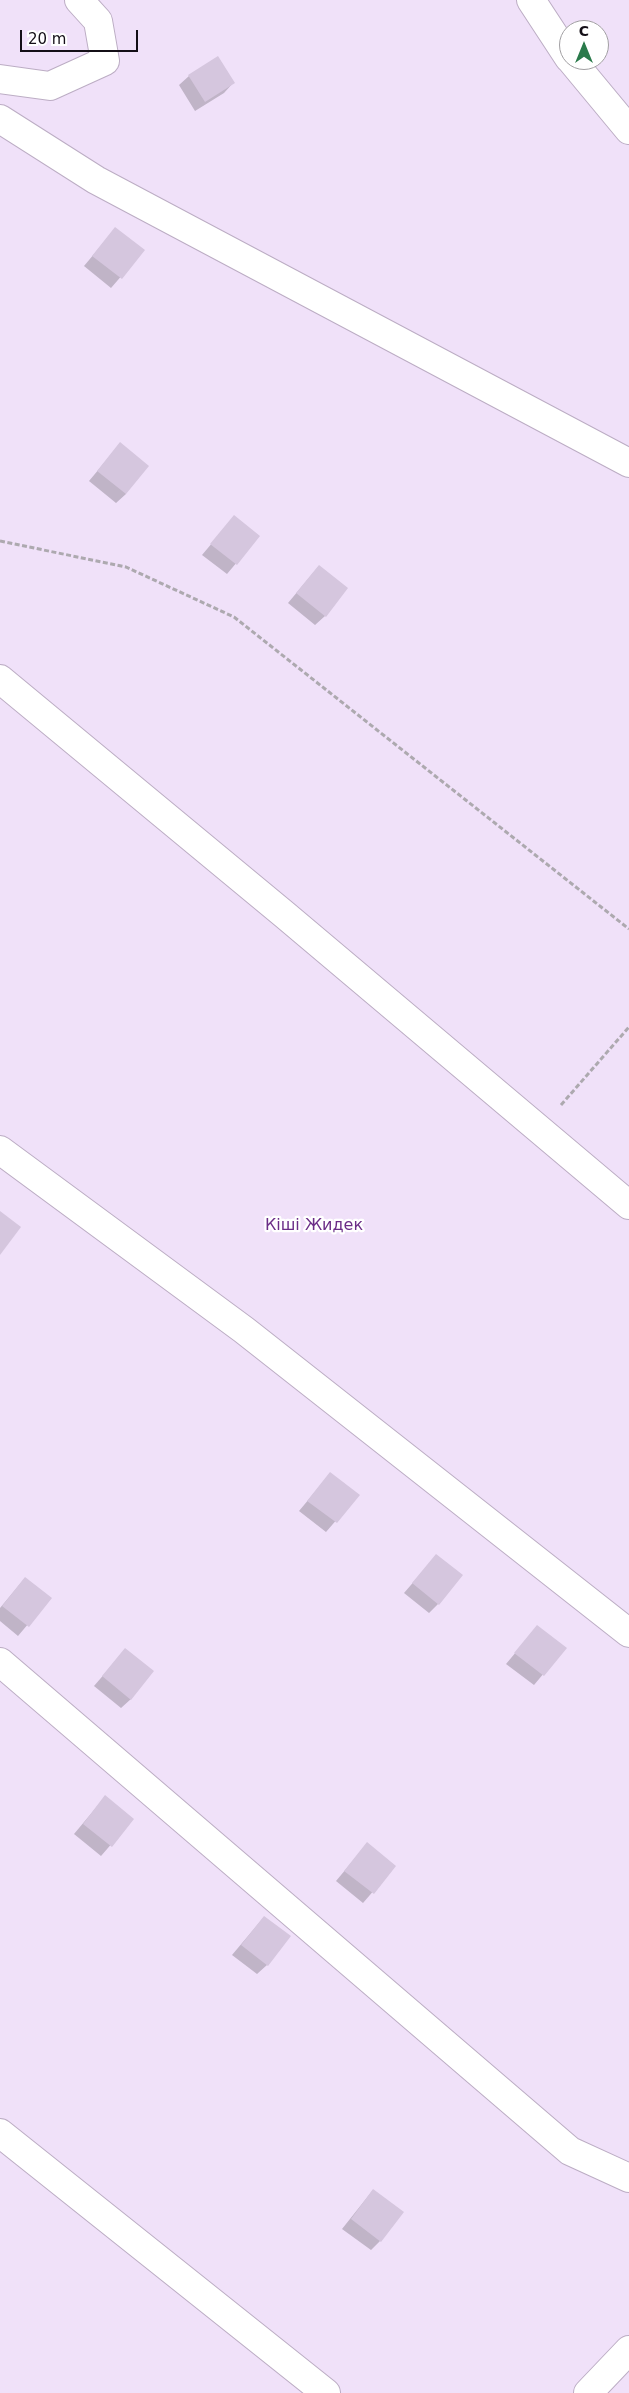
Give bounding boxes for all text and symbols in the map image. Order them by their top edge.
scale bar [22,20,140,52]
north arrow [559,20,609,70]
text: С [579,23,589,39]
text: 20 m [28,30,66,48]
park label: Кіші Жидек [265,1216,363,1236]

